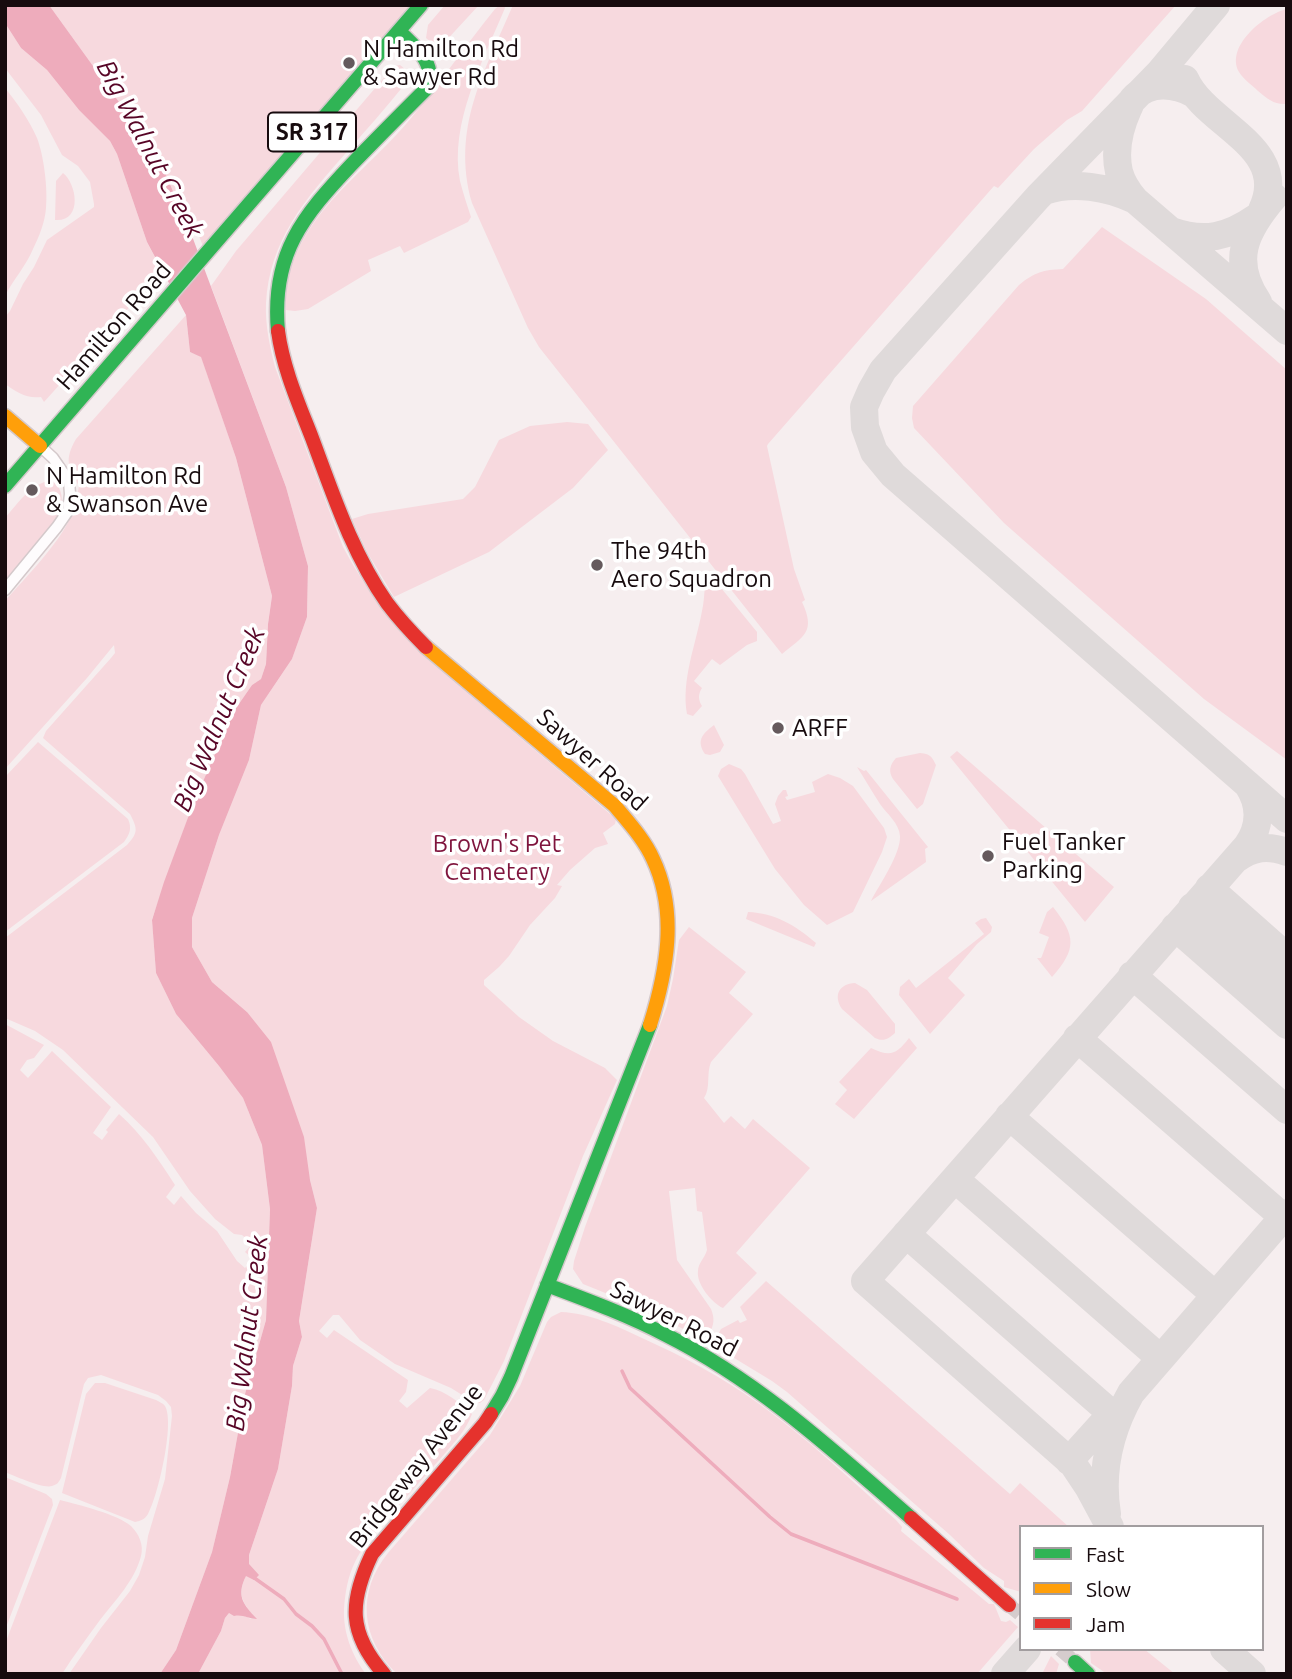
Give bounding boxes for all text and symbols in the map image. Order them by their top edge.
place label: N Hamilton Rd & Sawyer Rd [363,35,519,91]
water label: Big Walnut Creek [90,55,210,243]
marker: N Hamilton Rd & Sawyer Rd [341,55,357,71]
road number: SR 317 [268,113,356,152]
street label: Hamilton Road [51,256,177,396]
place label: N Hamilton Rd & Swanson Ave [46,462,208,518]
marker: N Hamilton Rd & Swanson Ave [24,482,40,498]
place label: The 94th Aero Squadron [611,537,772,593]
marker: The 94th Aero Squadron [589,557,605,573]
water label: Big Walnut Creek [166,622,272,816]
street label: Sawyer Road [531,703,653,817]
place label: ARFF [792,714,848,742]
marker: ARFF [770,720,786,736]
place label: Fuel Tanker Parking [1002,828,1126,884]
park label: Brown's Pet Cemetery [433,830,561,886]
marker: Fuel Tanker Parking [980,848,996,864]
water label: Big Walnut Creek [219,1233,275,1433]
street label: Sawyer Road [606,1275,742,1363]
street label: Bridgeway Avenue [343,1378,489,1554]
legend [1019,1525,1264,1651]
text: Fast [1086,1542,1124,1566]
text: Slow [1086,1577,1131,1601]
text: Jam [1086,1612,1125,1636]

